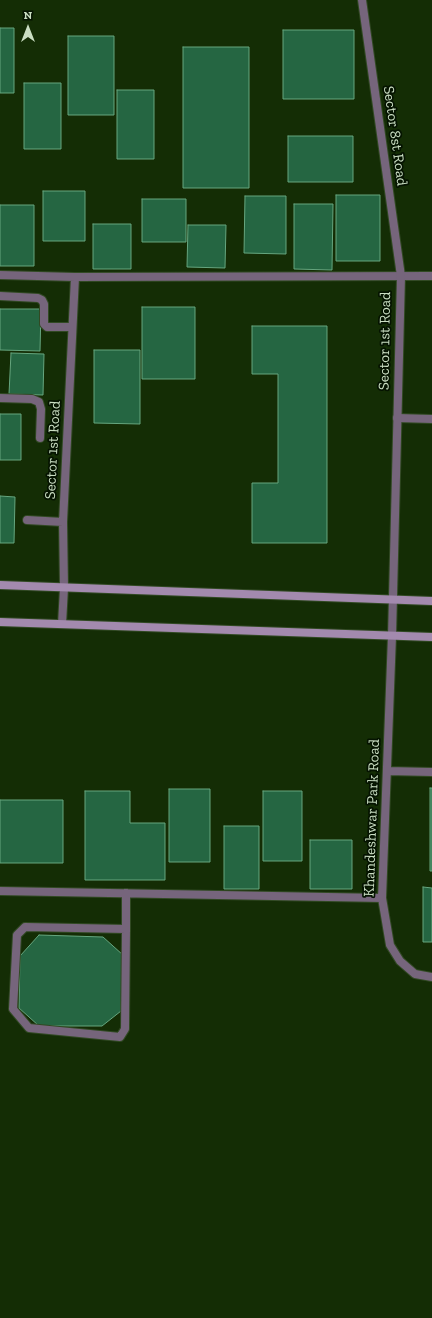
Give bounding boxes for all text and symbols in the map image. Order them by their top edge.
north arrow [8,8,48,48]
text: N [24,9,32,22]
street label: Sector 8st Road [379,85,411,187]
street label: Sector 1st Road [375,292,395,390]
street label: Sector 1st Road [41,400,65,500]
street label: Khandeshwar Park Road [360,739,384,897]

